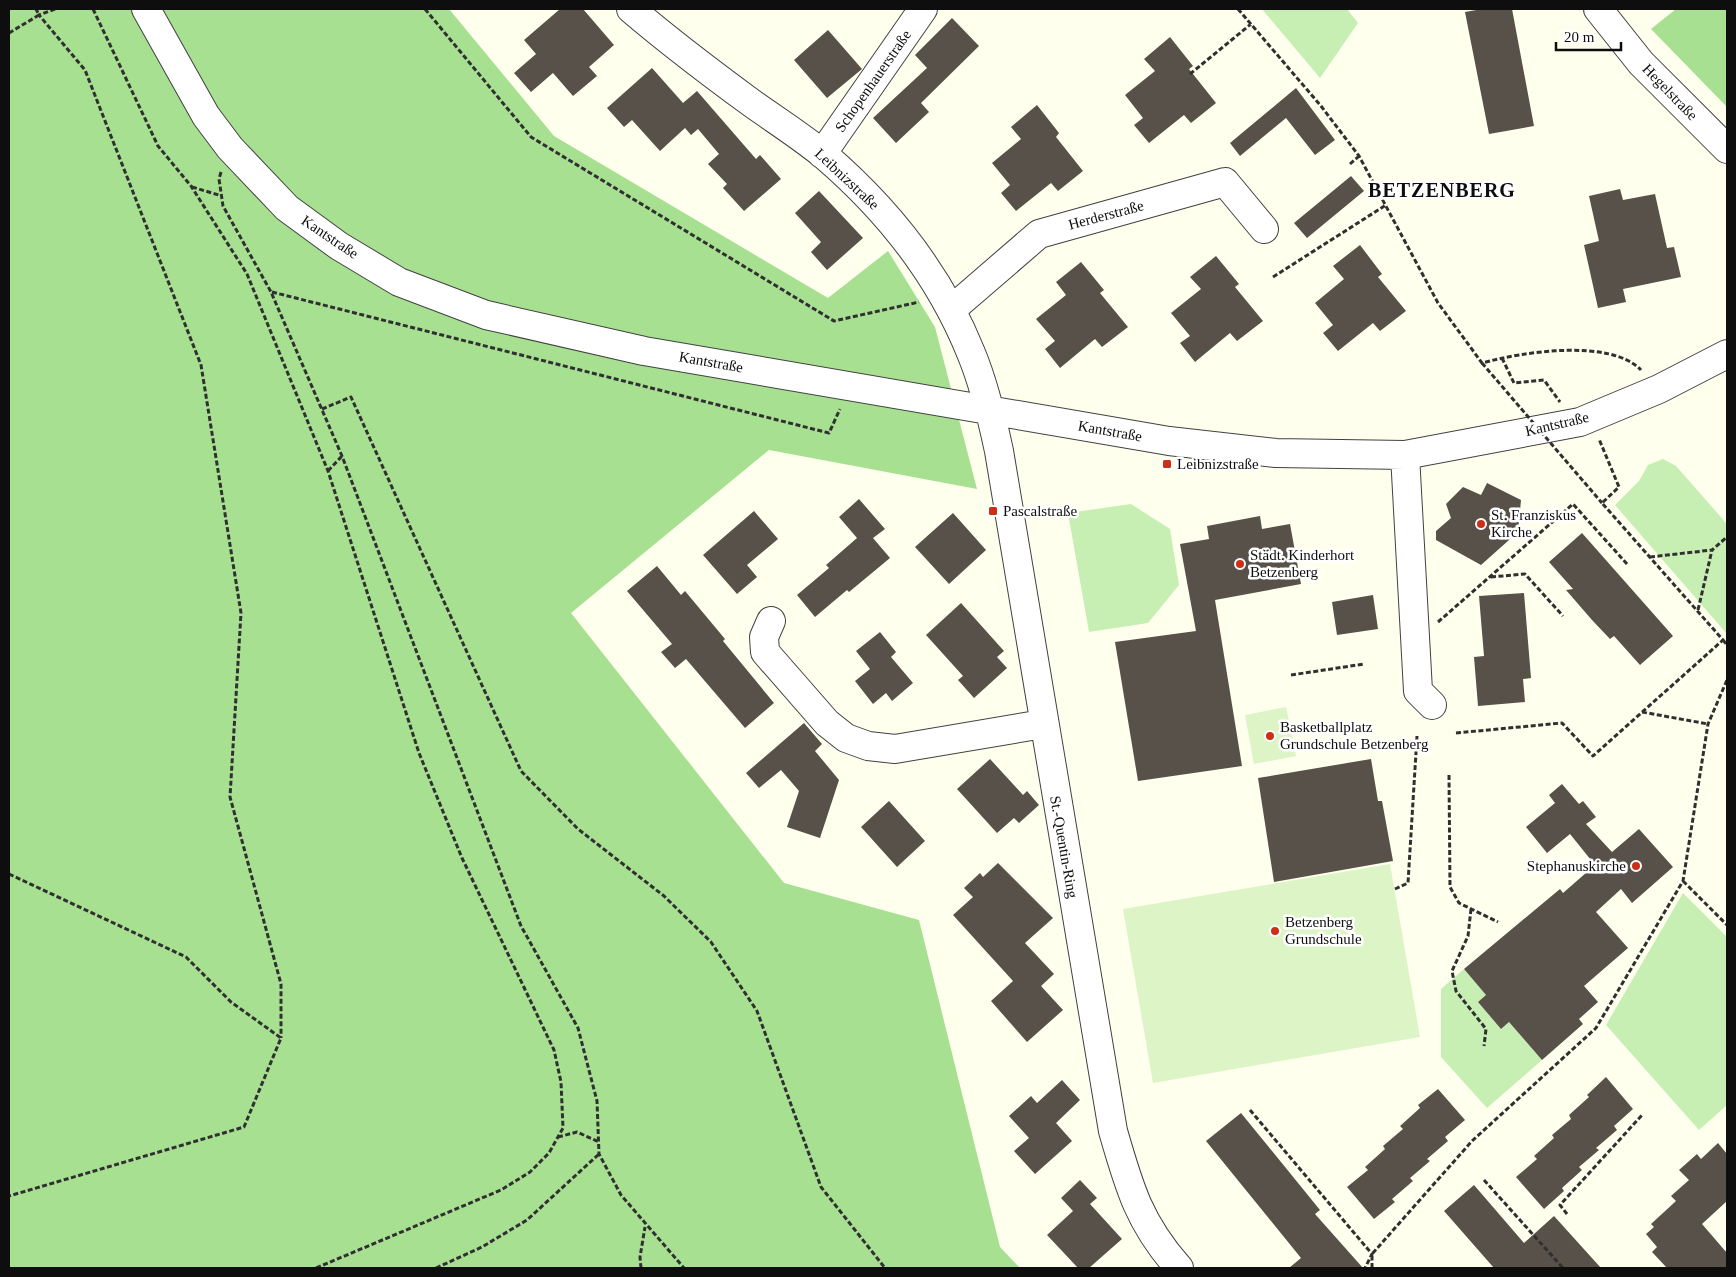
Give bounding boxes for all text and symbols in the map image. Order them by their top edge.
scale bar [1556,20,1621,52]
street label: Schopenhauerstraße [832,27,914,135]
text: 20 m [1564,29,1595,45]
street label: Hegelstraße [1639,61,1701,124]
street label: Leibnizstraße [812,145,883,213]
district label: BETZENBERG [1368,179,1516,201]
street label: Herderstraße [1067,197,1146,233]
street label: Kantstraße [299,212,362,262]
street label: Kantstraße [678,348,745,376]
street label: Kantstraße [1524,409,1591,439]
street label: Kantstraße [1077,417,1144,445]
place label: Leibnizstraße [1177,456,1259,472]
marker: Leibnizstraße [1161,458,1173,470]
place label: Pascalstraße [1003,503,1077,519]
marker: Pascalstraße [987,505,999,517]
place label: St. Franziskus Kirche [1491,507,1576,540]
marker: St. Franziskus Kirche [1475,518,1487,530]
place label: Städt. Kinderhort Betzenberg [1250,547,1355,580]
marker: Städt. Kinderhort Betzenberg [1234,558,1246,570]
place label: Basketballplatz Grundschule Betzenberg [1280,719,1429,752]
marker: Basketballplatz Grundschule Betzenberg [1264,730,1276,742]
street label: St.-Quentin-Ring [1047,795,1081,900]
place label: Stephanuskirche [1527,858,1626,874]
marker: Stephanuskirche [1630,860,1642,872]
place label: Betzenberg Grundschule [1285,914,1362,947]
marker: Betzenberg Grundschule [1269,925,1281,937]

